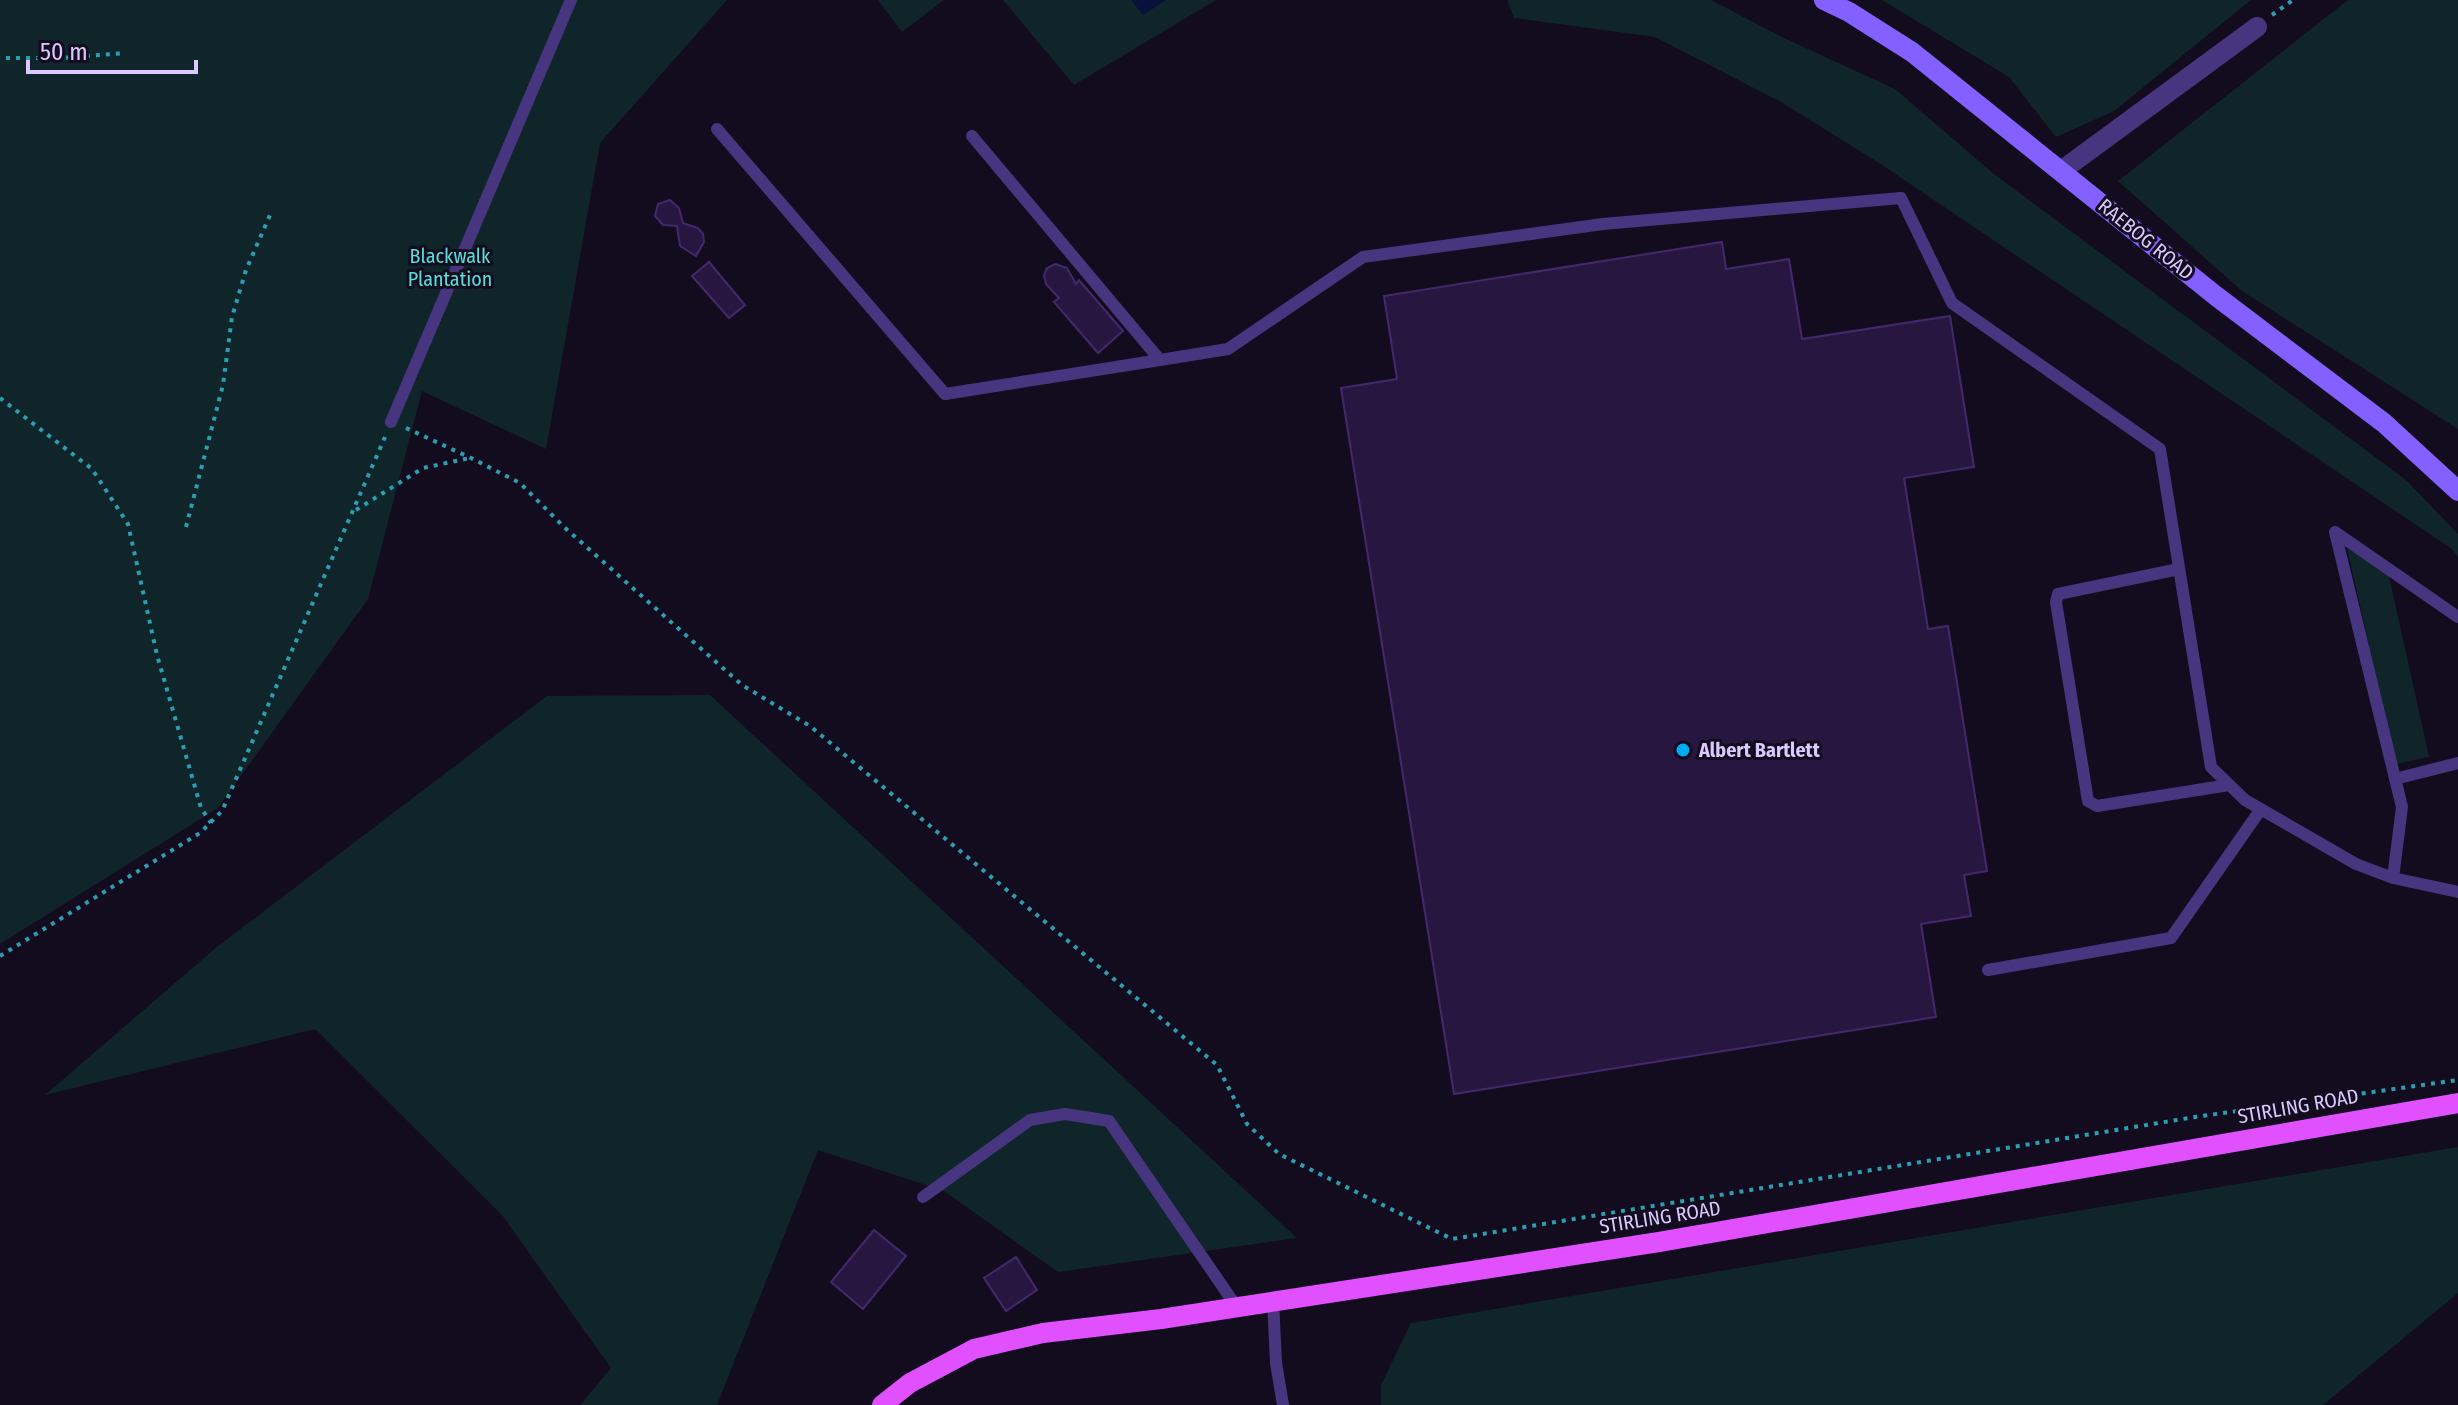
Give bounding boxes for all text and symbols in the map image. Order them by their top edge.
scale bar [28,24,196,74]
text: 50 m [40,38,88,66]
street label: RAEBOG ROAD [2093,193,2199,285]
park label: Blackwalk Plantation [408,244,492,291]
place label: Albert Bartlett [1698,738,1821,762]
marker: Albert Bartlett [1674,741,1692,759]
street label: STIRLING ROAD [2236,1084,2360,1128]
street label: STIRLING ROAD [1598,1196,1722,1238]

